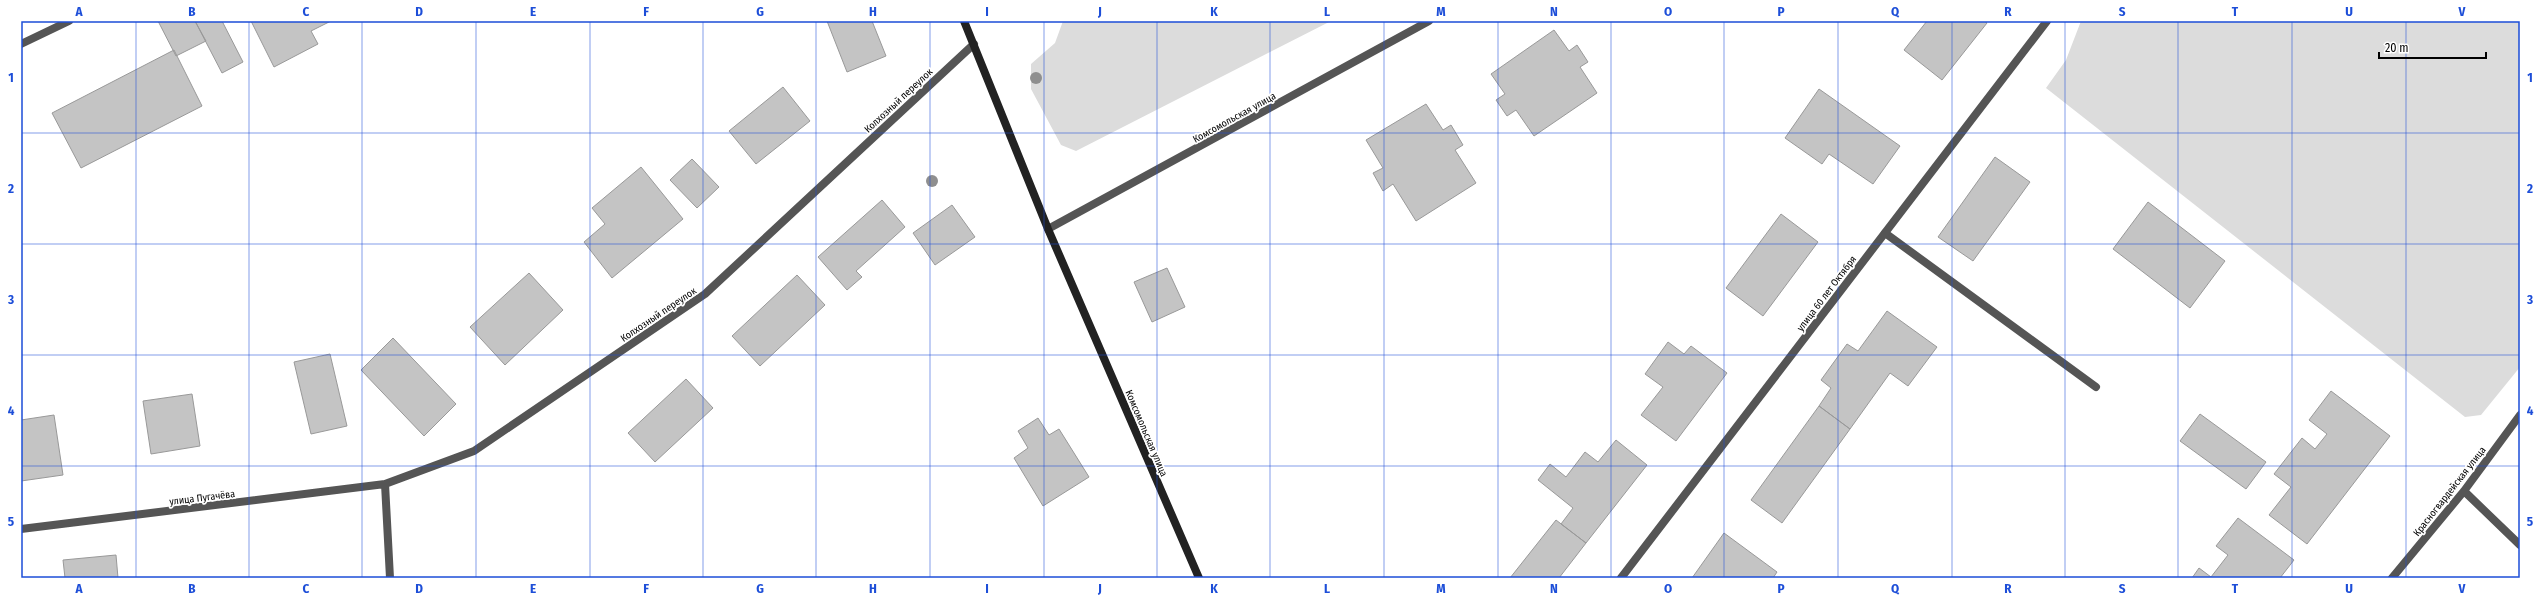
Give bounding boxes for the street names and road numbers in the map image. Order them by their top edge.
street label: Колхозный переулок [862,66,935,135]
street label: Комсомольская улица [1191,90,1278,146]
street label: улица 60 лет Октября [1795,253,1859,334]
street label: Колхозный переулок [618,285,699,345]
street label: Комсомольская улица [1122,388,1170,479]
street label: Красногвардейская улица [2411,444,2489,539]
street label: улица Пугачёва [169,488,236,508]

